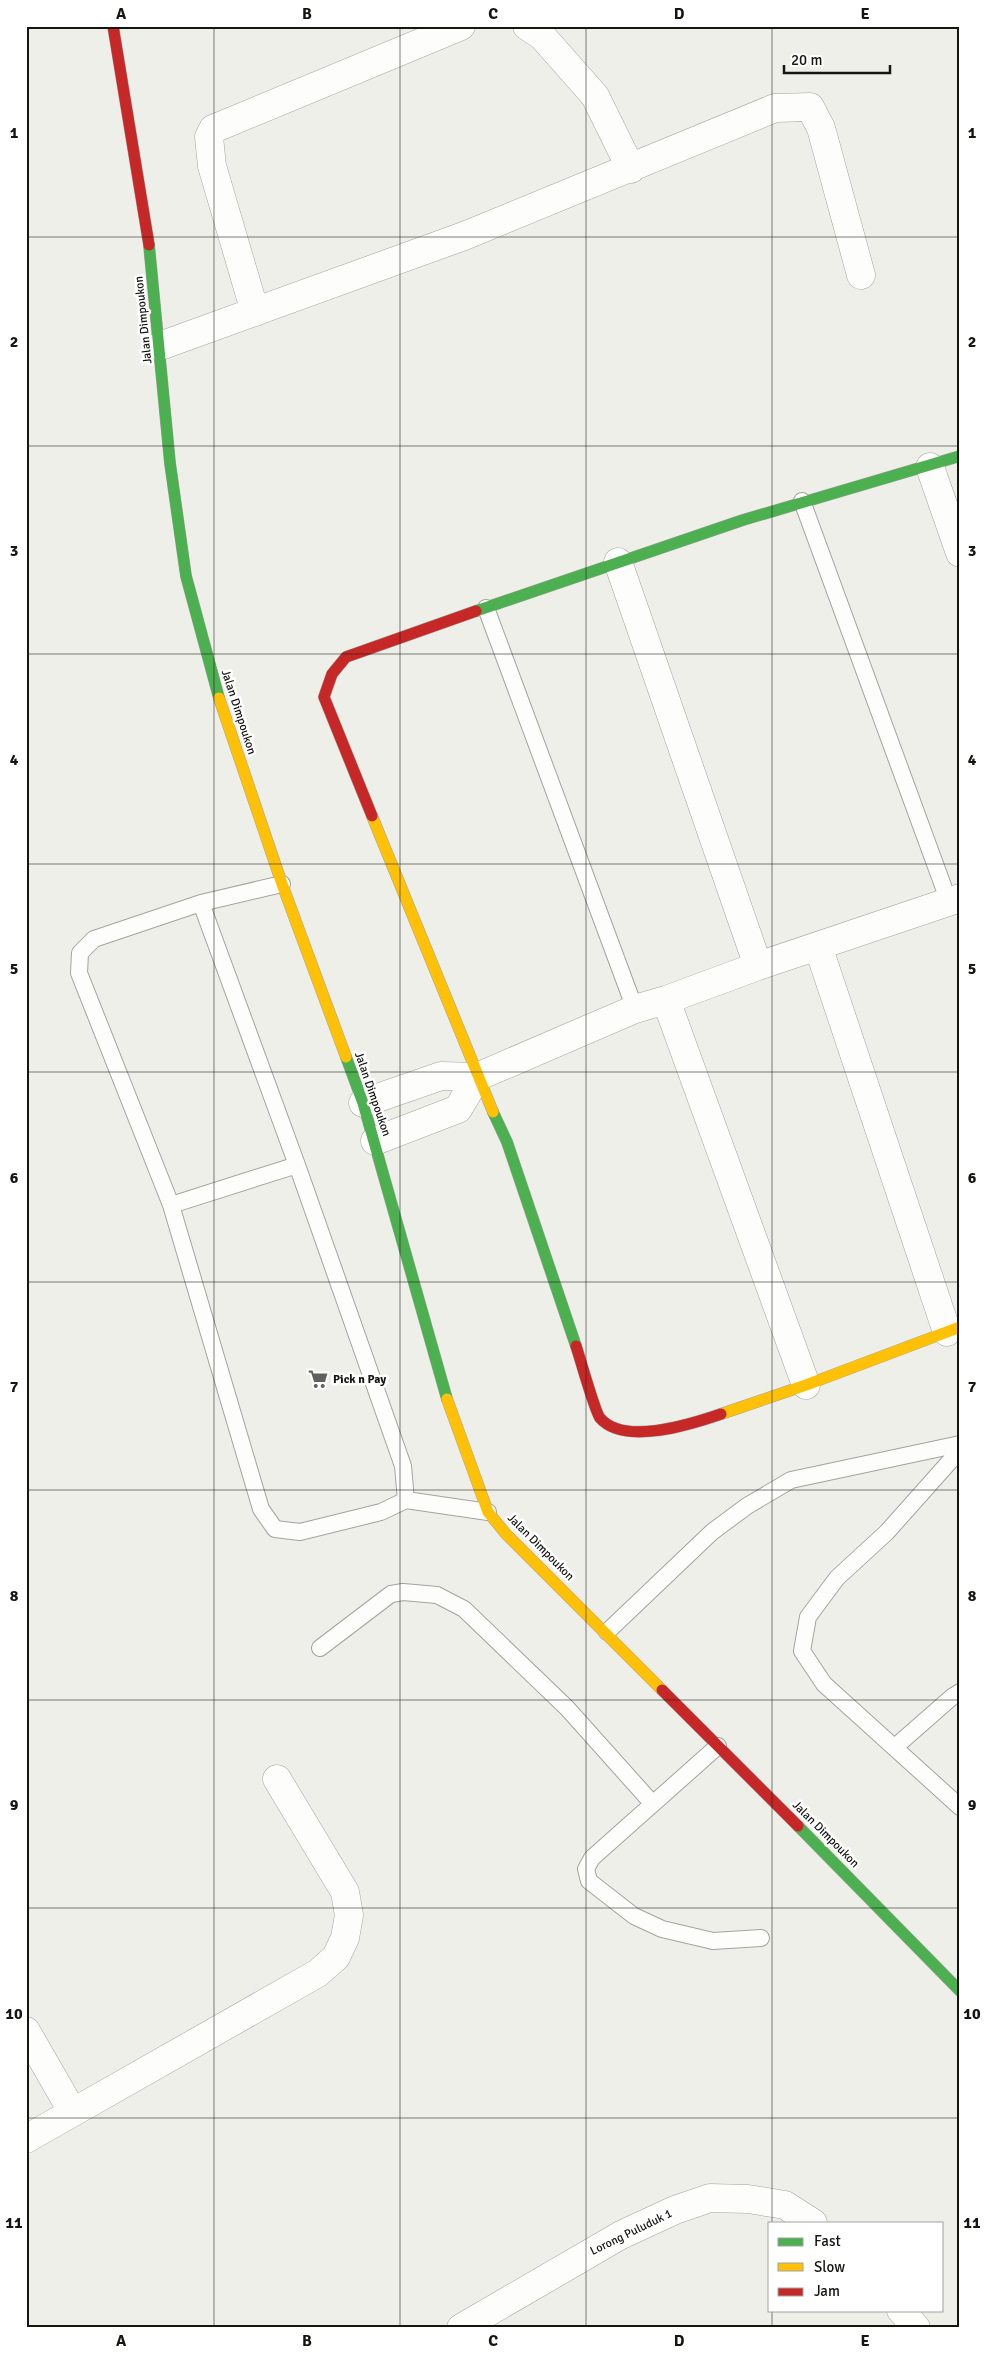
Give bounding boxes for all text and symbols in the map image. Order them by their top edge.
text: A [116,4,127,24]
text: B [302,4,312,24]
text: C [488,4,498,24]
text: D [674,4,685,24]
text: E [860,4,870,24]
scale bar [784,42,890,74]
text: 20 m [791,51,822,69]
text: 1 [10,123,19,143]
text: 1 [968,123,977,143]
street label: Jalan Dimpoukon [131,275,156,365]
text: 2 [10,332,18,352]
text: 2 [968,332,976,352]
text: 3 [10,541,18,561]
text: 3 [968,541,976,561]
street label: Jalan Dimpoukon [218,668,259,756]
text: 4 [10,750,19,770]
text: 4 [968,750,977,770]
text: 5 [10,959,18,979]
text: 5 [968,959,976,979]
street label: Jalan Dimpoukon [351,1050,394,1138]
text: 6 [10,1168,19,1188]
text: 6 [968,1168,977,1188]
supermarket icon: Pick n Pay [307,1368,329,1390]
place label: Pick n Pay [333,1372,386,1387]
text: 7 [10,1377,19,1397]
text: 7 [968,1377,977,1397]
street label: Jalan Dimpoukon [504,1511,577,1584]
text: 8 [10,1586,19,1606]
text: 8 [968,1586,977,1606]
text: 9 [10,1795,19,1815]
text: 9 [968,1795,977,1815]
street label: Jalan Dimpoukon [789,1798,862,1871]
text: 10 [5,2004,23,2024]
text: 10 [963,2004,981,2024]
street label: Lorong Puluduk 1 [588,2206,675,2259]
text: 11 [5,2213,23,2233]
text: 11 [963,2213,981,2233]
legend [768,2222,944,2312]
text: Fast [814,2232,841,2250]
text: Slow [814,2258,845,2276]
text: Jam [814,2282,840,2300]
text: A [116,2331,127,2351]
text: B [302,2331,312,2351]
text: C [488,2331,498,2351]
text: D [674,2331,685,2351]
text: E [860,2331,870,2351]

